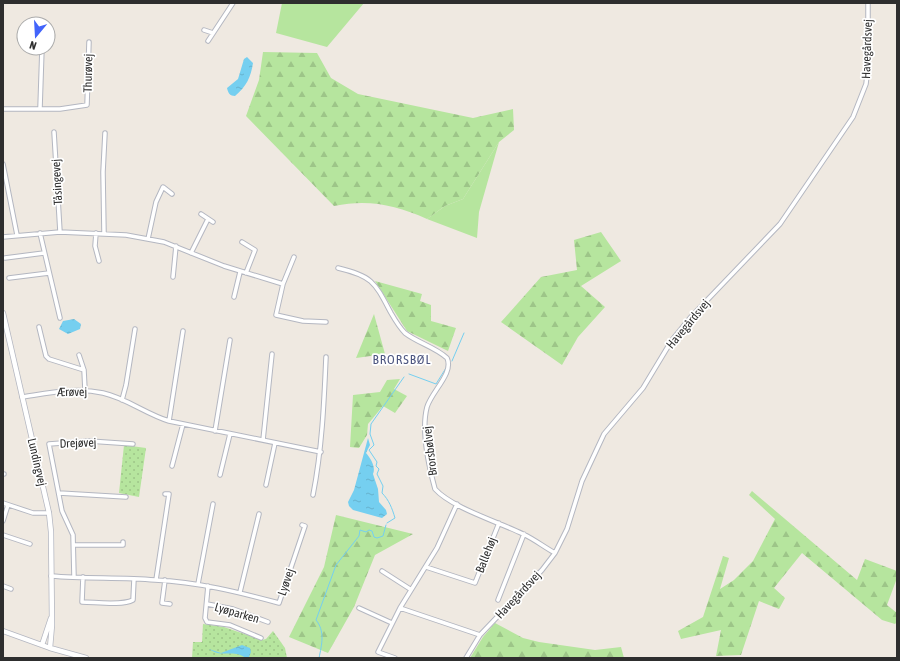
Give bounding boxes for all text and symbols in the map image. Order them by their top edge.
north arrow [16,16,56,56]
street label: Havegårdsvej [859,19,875,79]
text: N [28,39,38,52]
street label: Thurøvej [81,54,95,92]
street label: Tåsingevej [49,159,65,205]
street label: Havegårdsvej [663,297,713,351]
district label: BRORSBØL [373,352,431,367]
street label: Ærøvej [57,385,87,399]
street label: Brorsbølvej [420,425,440,477]
street label: Drejøvej [59,435,97,451]
street label: Lundingvej [25,437,49,487]
street label: Ballehøj [473,535,499,575]
street label: Lyøvej [275,567,297,597]
street label: Havegårdsvej [492,568,544,622]
street label: Lyøparken [213,600,261,626]

